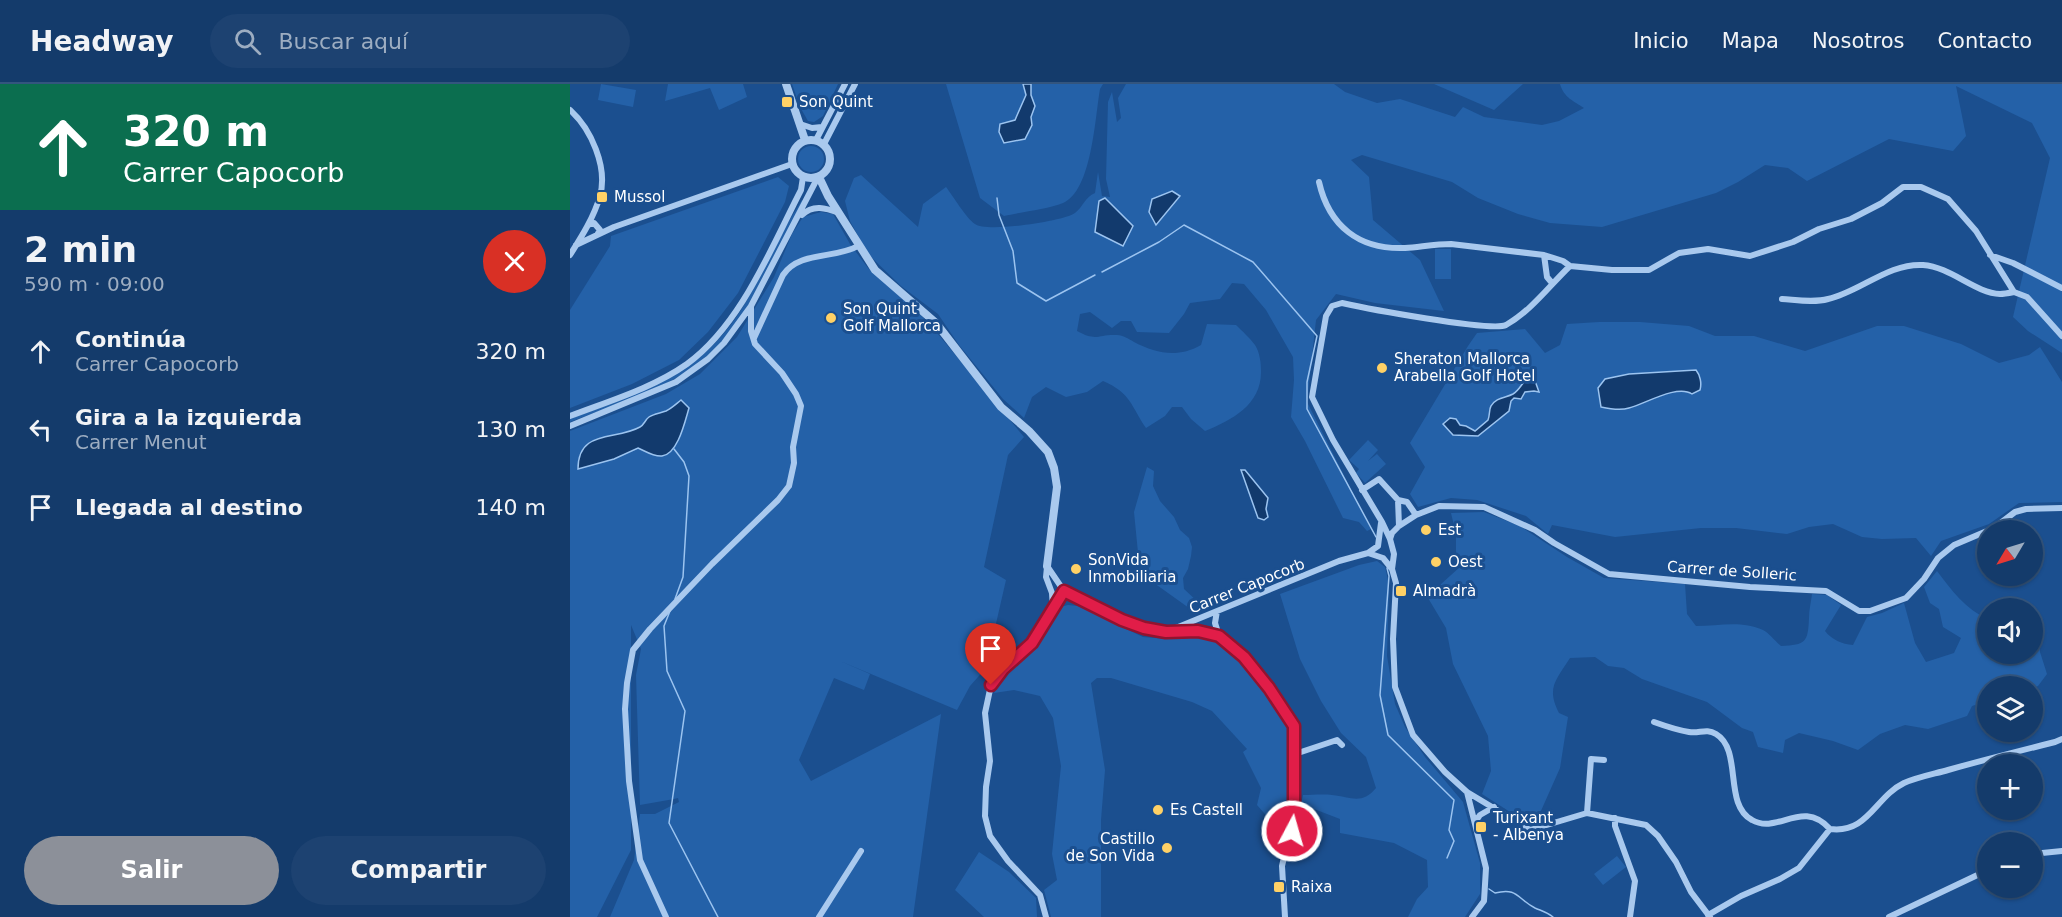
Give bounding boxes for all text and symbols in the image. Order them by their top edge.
search box [210,14,630,68]
text: Headway [30,25,174,58]
icon: search [231,25,264,58]
text: Buscar aquí [279,29,408,54]
text: Inicio [1633,29,1689,53]
text: Mapa [1722,29,1779,53]
text: Nosotros [1812,29,1904,53]
text: Contacto [1937,29,2032,53]
place label: Son Quint [799,93,873,111]
marker: Son Quint [780,95,794,109]
text: 320 m [123,107,269,156]
icon: ahead [24,108,102,186]
text: Carrer Capocorb [123,157,344,188]
place label: Mussol [614,188,665,206]
marker: Mussol [595,190,609,204]
text: 2 min [24,229,137,270]
button: close [483,230,546,293]
text: 590 m · 09:00 [24,272,165,296]
place label: Son Quint Golf Mallorca [843,300,941,335]
marker: Son Quint Golf Mallorca [824,311,838,325]
text: Continúa [75,327,186,352]
icon: ahead [24,335,57,368]
text: 320 m [476,339,546,364]
place label: Sheraton Mallorca Arabella Golf Hotel [1394,350,1535,385]
text: Carrer Capocorb [75,352,239,376]
marker: Sheraton Mallorca Arabella Golf Hotel [1375,361,1389,375]
text: Gira a la izquierda [75,405,302,430]
icon: left [24,413,57,446]
text: 130 m [476,417,546,442]
text: Carrer Menut [75,430,207,454]
icon: arrive [24,491,57,524]
text: Llegada al destino [75,495,303,520]
text: 140 m [476,495,546,520]
north arrow [1977,520,2043,586]
map controls [1977,520,2043,898]
place label: Est [1438,521,1461,539]
marker: Est [1419,523,1433,537]
place label: SonVida Inmobiliaria [1088,551,1176,586]
place label: Oest [1448,553,1483,571]
street label: Carrer Capocorb [1187,555,1307,617]
marker: Oest [1429,555,1443,569]
street label: Carrer de Solleric [1667,557,1797,585]
marker: SonVida Inmobiliaria [1069,562,1083,576]
place label: Almadrà [1413,582,1476,600]
marker: Almadrà [1394,584,1408,598]
button: sound [1977,598,2043,664]
pin [965,623,1016,685]
icon: arrive [974,632,1007,665]
button: layers [1977,676,2043,742]
button: + [1977,754,2043,820]
position arrow [1260,799,1324,863]
place label: Es Castell [1170,801,1243,819]
marker: Es Castell [1151,803,1165,817]
place label: Turixant - Albenya [1492,809,1564,844]
marker: Turixant - Albenya [1474,820,1488,834]
place label: Castillo de Son Vida [1066,830,1155,865]
button: − [1977,832,2043,898]
button: Salir [24,836,279,905]
button: Compartir [291,836,546,905]
marker: Castillo de Son Vida [1160,841,1174,855]
place label: Raixa [1291,878,1333,896]
marker: Raixa [1272,880,1286,894]

